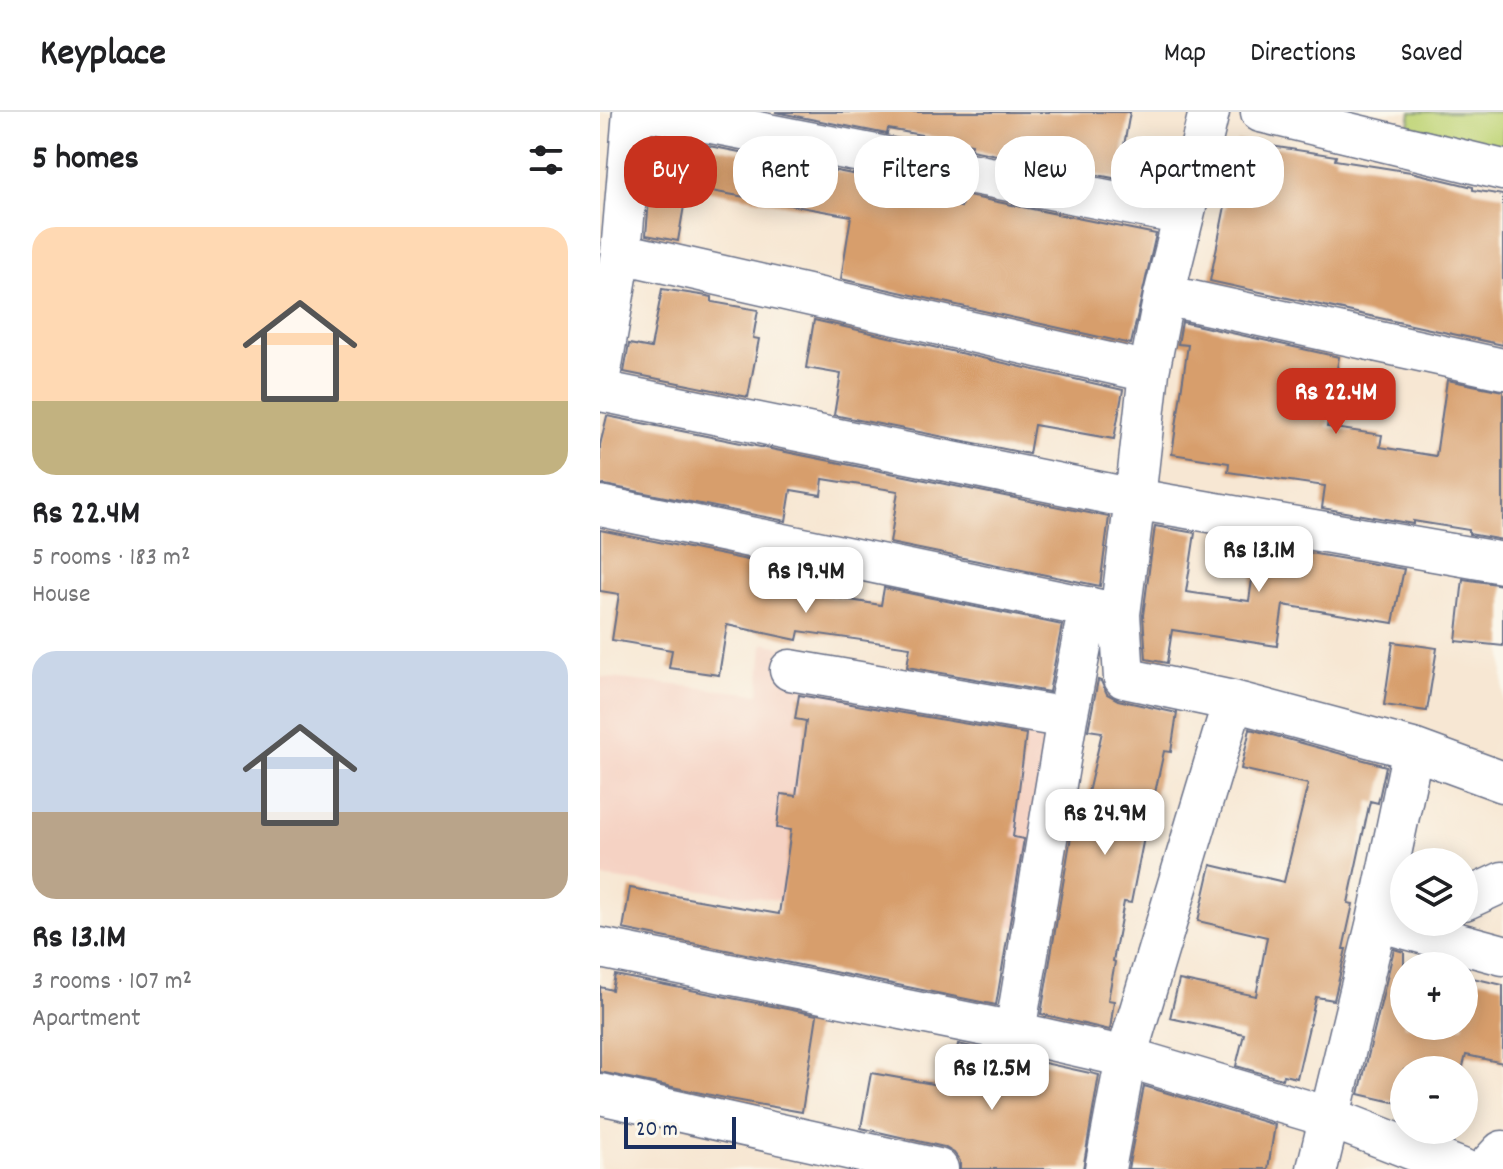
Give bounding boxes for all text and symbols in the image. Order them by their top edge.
text: Keyplace [40,28,166,83]
text: Map [1164,35,1206,75]
text: Directions [1250,35,1356,75]
text: Saved [1400,35,1463,75]
text: 5 homes [32,136,139,185]
chip: Buy [624,136,717,208]
chip: Rent [733,136,838,208]
chip: Filters [854,136,979,208]
chip: New [995,136,1095,208]
chip: Apartment [1111,136,1284,208]
icon: filters [524,138,568,182]
icon: home [228,279,372,423]
pin: Rs 22.4M [1253,368,1419,436]
text: Rs 22.4M [1295,375,1377,412]
text: Rs 22.4M [32,491,140,540]
pin: Rs 13.1M [1176,526,1342,594]
text: Rs 13.1M [1223,533,1295,570]
text: 5 rooms · 183 m² [32,540,190,577]
pin: Rs 19.4M [723,547,889,615]
text: Rs 19.4M [767,554,845,591]
text: House [32,577,90,614]
icon: home [228,703,372,847]
pin: Rs 24.9M [1022,789,1188,857]
text: Rs 24.9M [1063,796,1147,833]
map controls [1390,848,1478,1144]
button: layers [1390,848,1478,936]
text: Rs 13.1M [32,915,126,964]
button: + [1390,952,1478,1040]
text: 3 rooms · 107 m² [32,964,192,1001]
text: Apartment [32,1001,141,1038]
pin: Rs 12.5M [909,1044,1075,1112]
text: Rs 12.5M [953,1051,1031,1088]
button: − [1390,1056,1478,1144]
scale bar [624,1113,736,1149]
text: 20 m [636,1115,678,1146]

